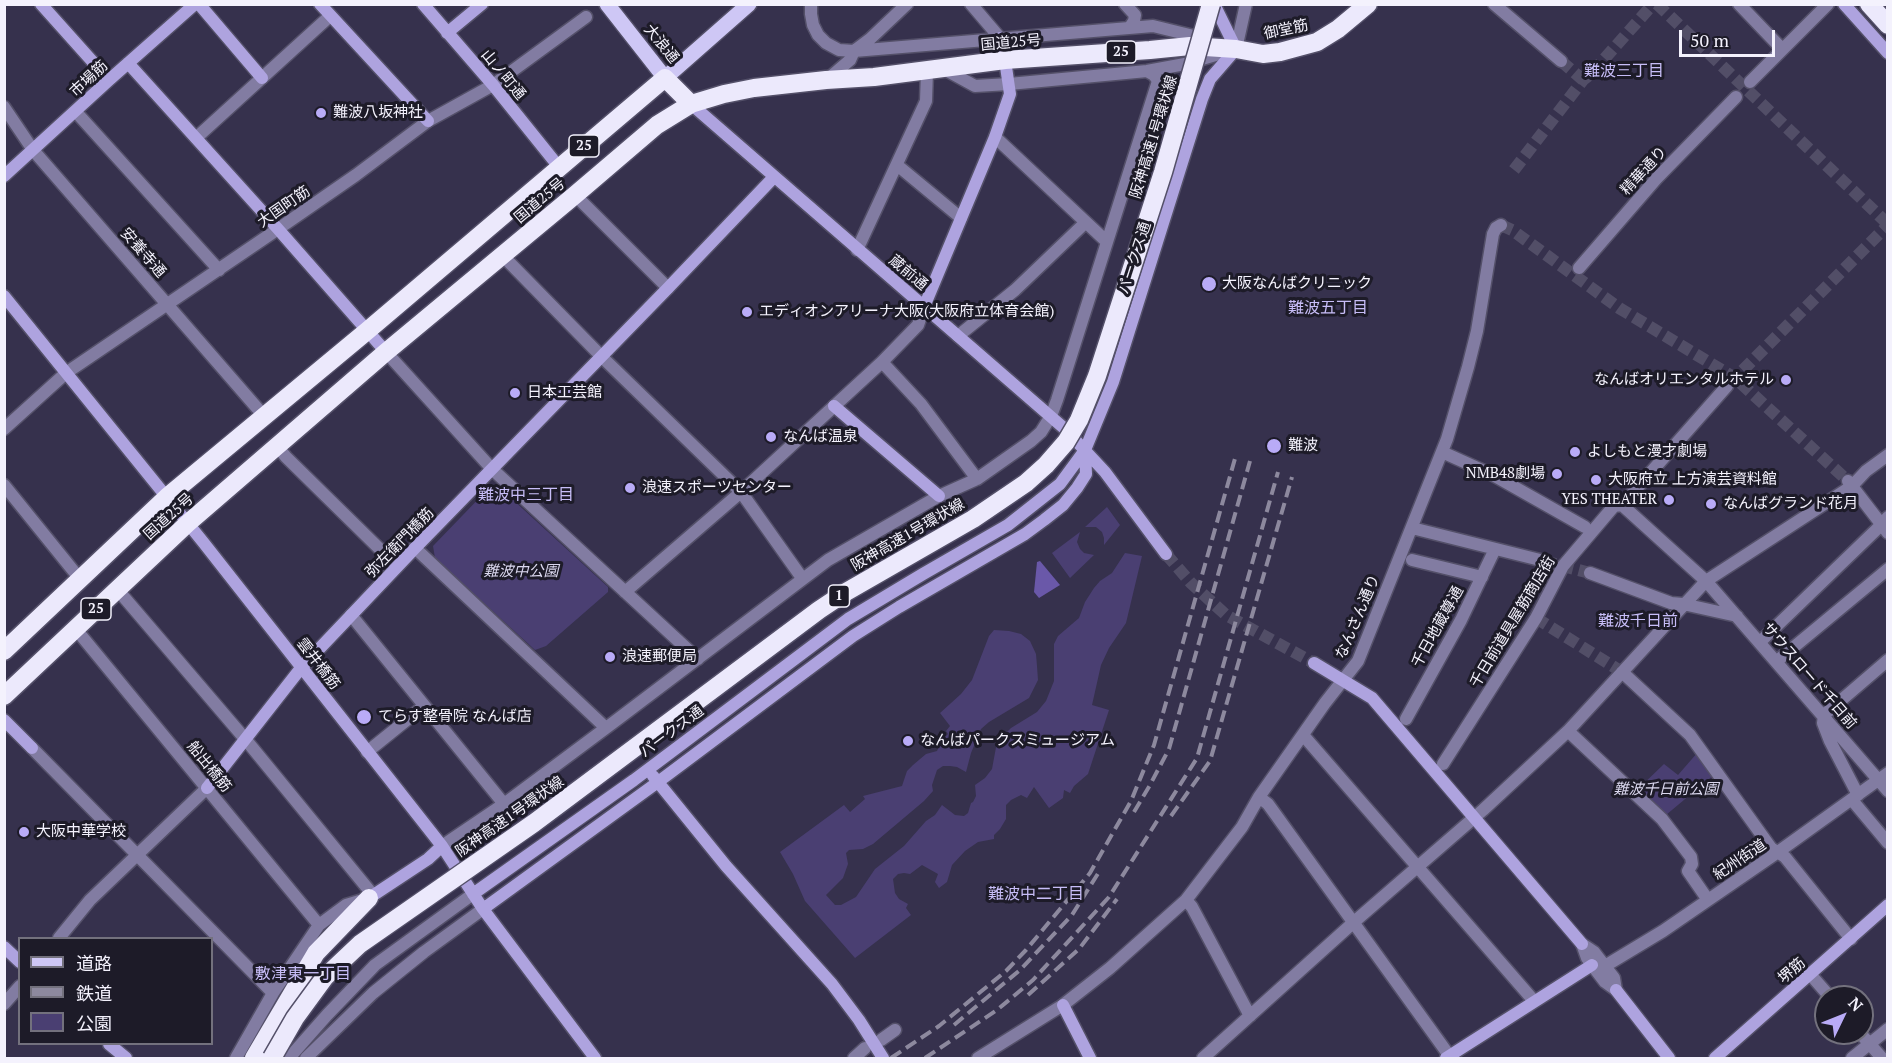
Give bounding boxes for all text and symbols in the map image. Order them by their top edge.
street label: 御堂筋 [1262,17,1310,43]
scale bar [1682,18,1778,56]
street label: 大浪通 [640,21,682,67]
text: 50 m [1690,28,1729,52]
street label: 国道25号 [980,31,1042,55]
road number: 25 [1106,41,1136,63]
street label: 山ノ町通 [477,46,529,104]
street label: 市場筋 [66,57,112,101]
district label: 難波三丁目 [1584,61,1664,81]
street label: 阪神高速1号環状線 [1127,73,1181,201]
place label: 難波八坂神社 [333,104,423,122]
marker: 難波八坂神社 [314,106,328,120]
road number: 25 [569,135,599,157]
street label: 精華通り [1617,143,1671,199]
street label: 国道25号 [511,175,569,227]
street label: 大国町筋 [254,182,314,232]
street label: パークス通 [1115,220,1155,296]
street label: 安養寺通 [117,224,169,282]
street label: 蔵前通 [885,252,931,294]
marker: 大阪なんばクリニック [1200,275,1218,293]
place label: 大阪なんばクリニック [1222,275,1372,293]
district label: 難波五丁目 [1288,298,1368,318]
place label: エディオンアリーナ大阪(大阪府立体育会館) [759,303,1054,321]
marker: エディオンアリーナ大阪(大阪府立体育会館) [740,305,754,319]
place label: なんばオリエンタルホテル [1594,371,1774,389]
marker: なんばオリエンタルホテル [1779,373,1793,387]
place label: 日本工芸館 [527,384,602,402]
marker: 日本工芸館 [508,386,522,400]
place label: なんば温泉 [783,428,858,446]
marker: なんば温泉 [764,430,778,444]
marker: 難波 [1265,437,1283,455]
place label: 難波 [1288,437,1318,455]
place label: よしもと漫才劇場 [1587,443,1707,461]
marker: よしもと漫才劇場 [1568,445,1582,459]
place label: NMB48劇場 [1466,465,1545,483]
marker: NMB48劇場 [1550,467,1564,481]
place label: 大阪府立 上方演芸資料館 [1608,471,1777,489]
marker: 大阪府立 上方演芸資料館 [1589,473,1603,487]
place label: 浪速スポーツセンター [642,479,792,497]
marker: 浪速スポーツセンター [623,481,637,495]
district label: 難波中三丁目 [478,485,574,505]
street label: 国道25号 [140,490,198,544]
place label: YES THEATER [1561,491,1657,509]
marker: YES THEATER [1662,493,1676,507]
street label: 阪神高速1号環状線 [848,495,968,575]
place label: なんばグランド花月 [1723,495,1858,513]
marker: なんばグランド花月 [1704,497,1718,511]
street label: 弥左衛門橋筋 [362,504,438,582]
street label: 千日前道具屋筋商店街 [1467,553,1559,691]
park label: 難波中公園 [484,563,558,581]
street label: なんさん通り [1332,572,1384,662]
street label: 千日地蔵尊通 [1408,583,1468,671]
road number: 1 [828,585,850,607]
road number: 25 [81,598,111,620]
district label: 難波千日前 [1598,611,1678,631]
street label: サウスロード千日前 [1758,619,1860,733]
street label: 雲井橋筋 [292,635,344,693]
place label: 浪速郵便局 [622,648,697,666]
marker: 浪速郵便局 [603,650,617,664]
street label: パークス通 [637,702,707,762]
marker: てらす整骨院 なんば店 [355,708,373,726]
place label: てらす整骨院 なんば店 [378,708,532,726]
place label: なんばパークスミュージアム [920,732,1115,750]
marker: なんばパークスミュージアム [901,734,915,748]
street label: 船出橋筋 [183,738,235,796]
street label: 阪神高速1号環状線 [452,773,568,861]
park label: 難波千日前公園 [1614,781,1718,799]
place label: 大阪中華学校 [36,823,126,841]
marker: 大阪中華学校 [17,825,31,839]
street label: 紀州街道 [1710,836,1770,884]
district label: 難波中二丁目 [988,884,1084,904]
legend [18,937,213,1045]
text: 道路 [76,951,112,975]
street label: 堺筋 [1775,954,1809,988]
district label: 敷津東一丁目 [255,964,351,984]
text: 鉄道 [76,981,112,1005]
north arrow [1814,985,1874,1045]
text: N [1844,992,1868,1016]
text: 公園 [76,1011,112,1035]

